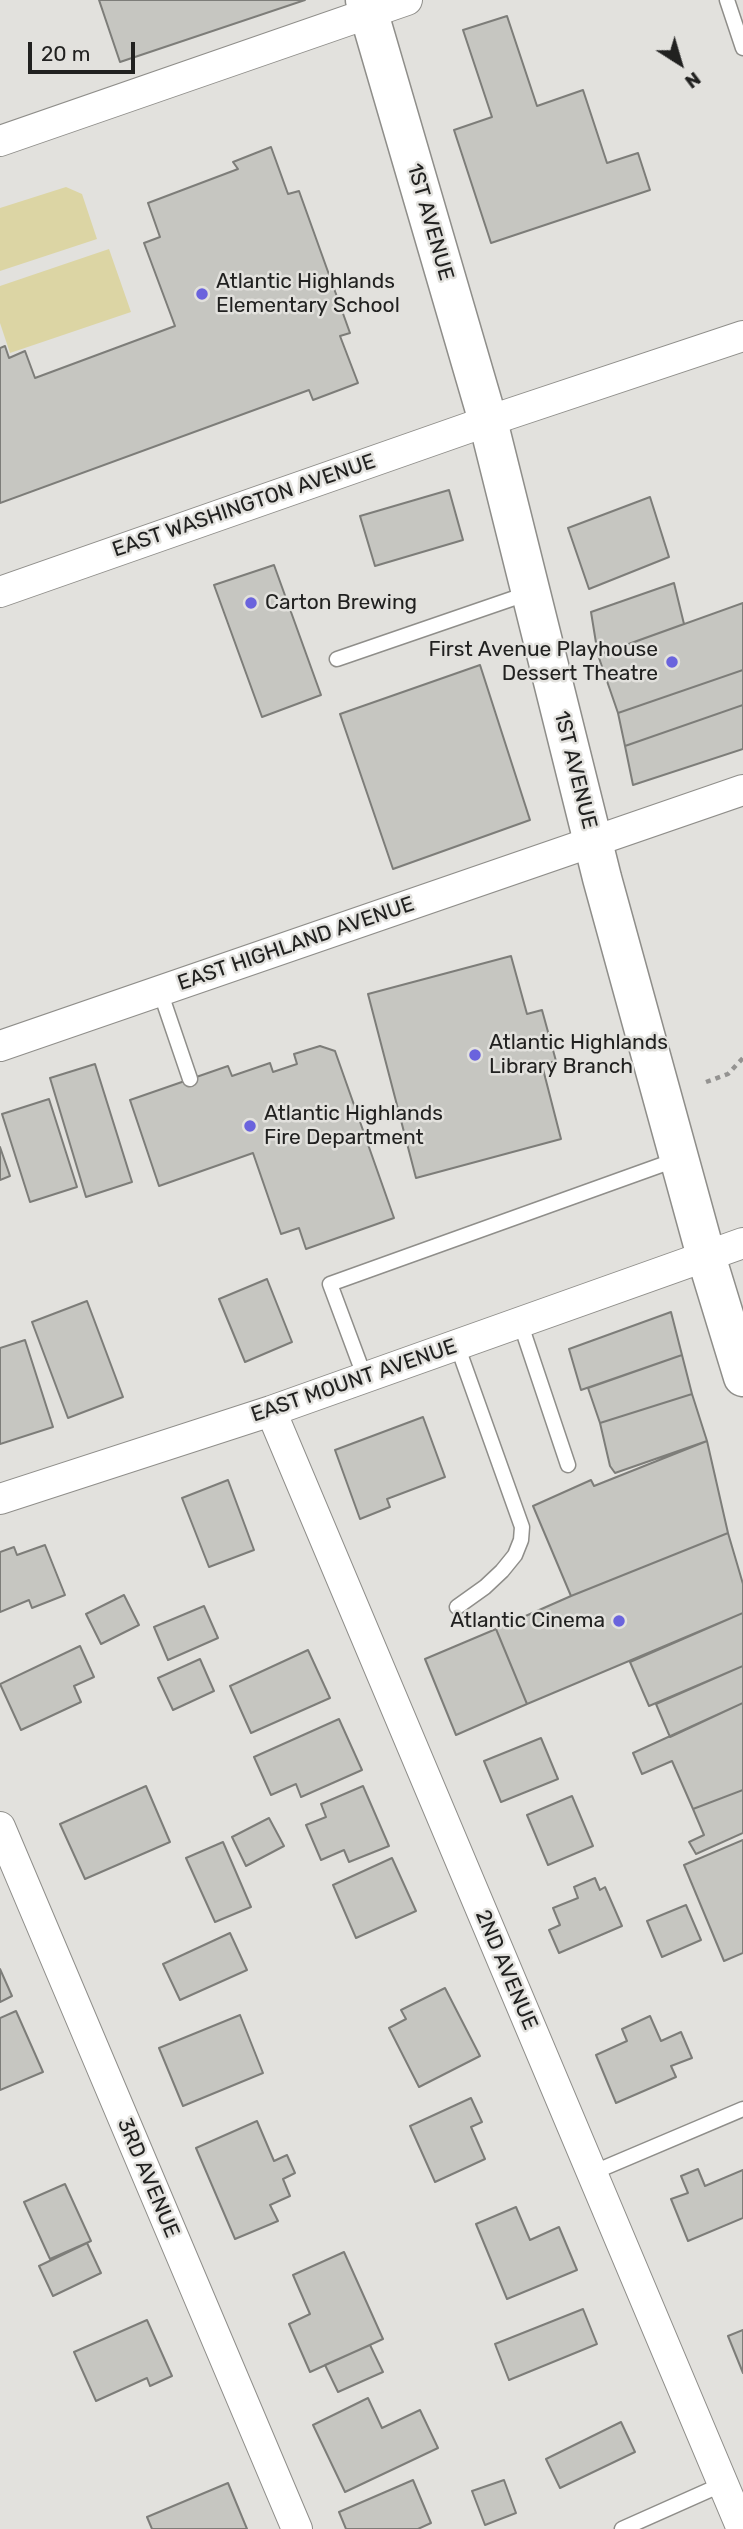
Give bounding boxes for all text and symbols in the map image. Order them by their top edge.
scale bar [32,28,138,72]
north arrow [645,28,715,98]
text: 20 m [41,41,90,66]
text: N [681,67,705,93]
street label: 1ST AVENUE [401,160,459,284]
place label: Atlantic Highlands Elementary School [216,269,400,319]
marker: Atlantic Highlands Elementary School [194,286,210,302]
street label: EAST WASHINGTON AVENUE [109,449,379,563]
place label: Carton Brewing [265,590,417,616]
marker: Carton Brewing [243,595,259,611]
place label: First Avenue Playhouse Dessert Theatre [428,637,658,687]
marker: First Avenue Playhouse Dessert Theatre [664,654,680,670]
street label: 1ST AVENUE [548,708,602,832]
street label: EAST HIGHLAND AVENUE [174,892,418,996]
place label: Atlantic Highlands Library Branch [489,1030,668,1080]
marker: Atlantic Highlands Library Branch [467,1047,483,1063]
place label: Atlantic Highlands Fire Department [264,1101,443,1151]
marker: Atlantic Highlands Fire Department [242,1118,258,1134]
street label: EAST MOUNT AVENUE [248,1334,460,1428]
place label: Atlantic Cinema [450,1608,605,1634]
marker: Atlantic Cinema [611,1613,627,1629]
street label: 2ND AVENUE [469,1906,543,2034]
street label: 3RD AVENUE [111,2114,185,2242]

